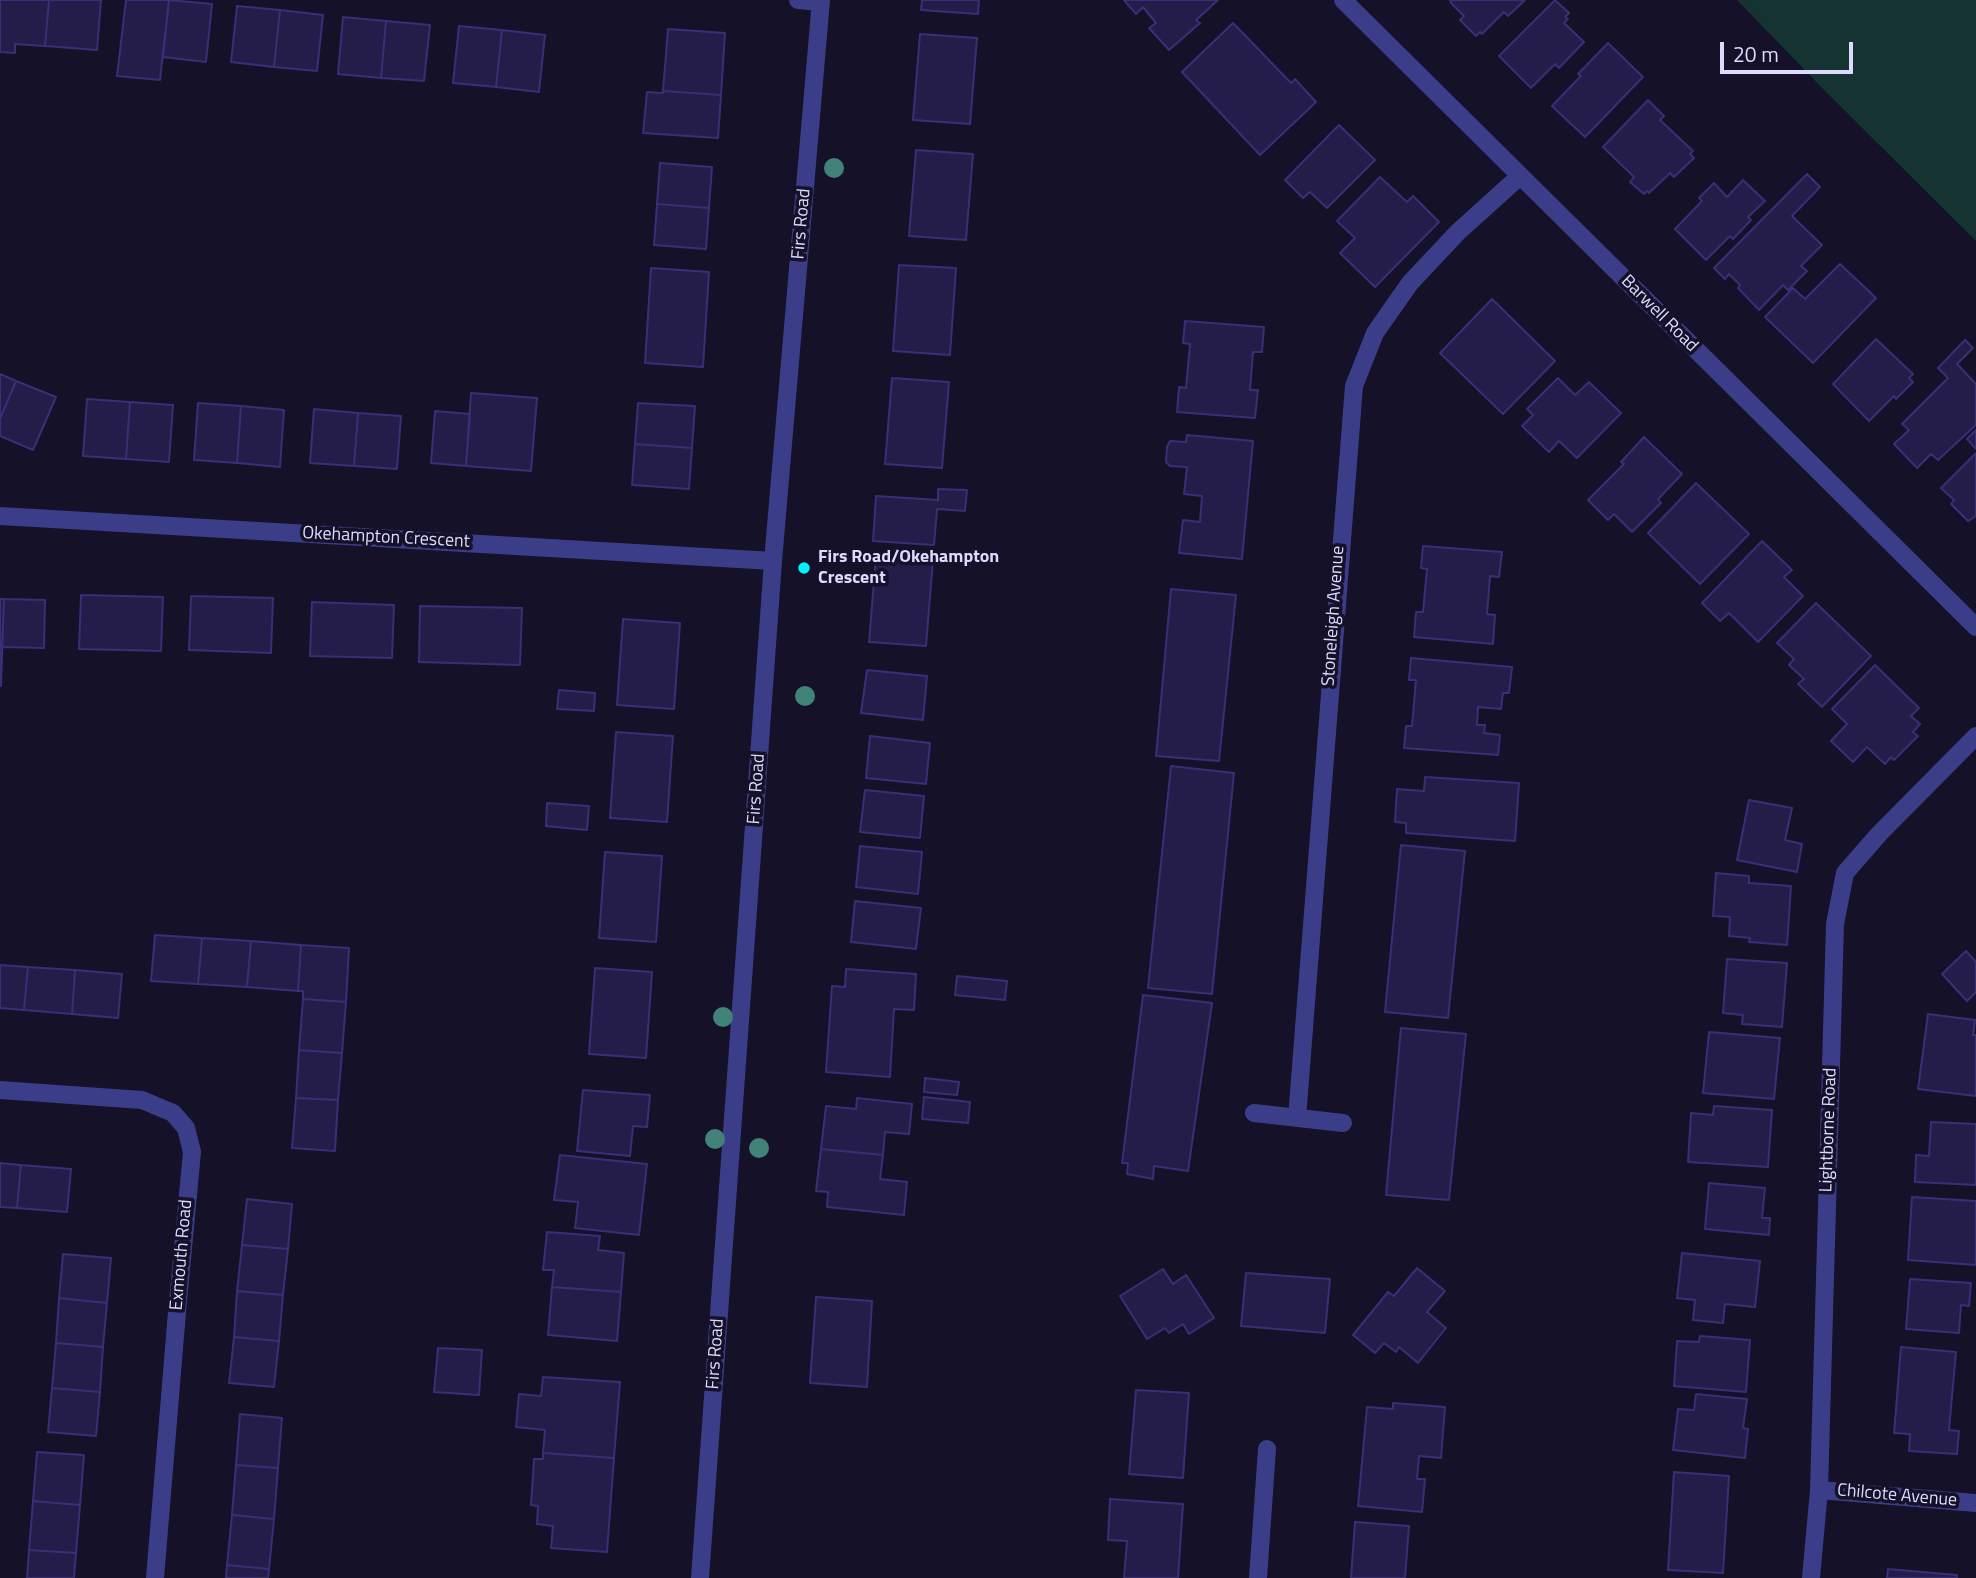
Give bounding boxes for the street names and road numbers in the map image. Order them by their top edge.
street label: Firs Road [788,188,816,260]
street label: Barwell Road [1616,271,1702,357]
street label: Okehampton Crescent [302,523,470,553]
street label: Stoneleigh Avenue [1318,545,1350,687]
street label: Firs Road [744,753,770,825]
street label: Lightborne Road [1816,1067,1842,1193]
street label: Exmouth Road [166,1199,198,1311]
street label: Firs Road [703,1318,729,1390]
street label: Chilcote Avenue [1836,1480,1958,1512]

